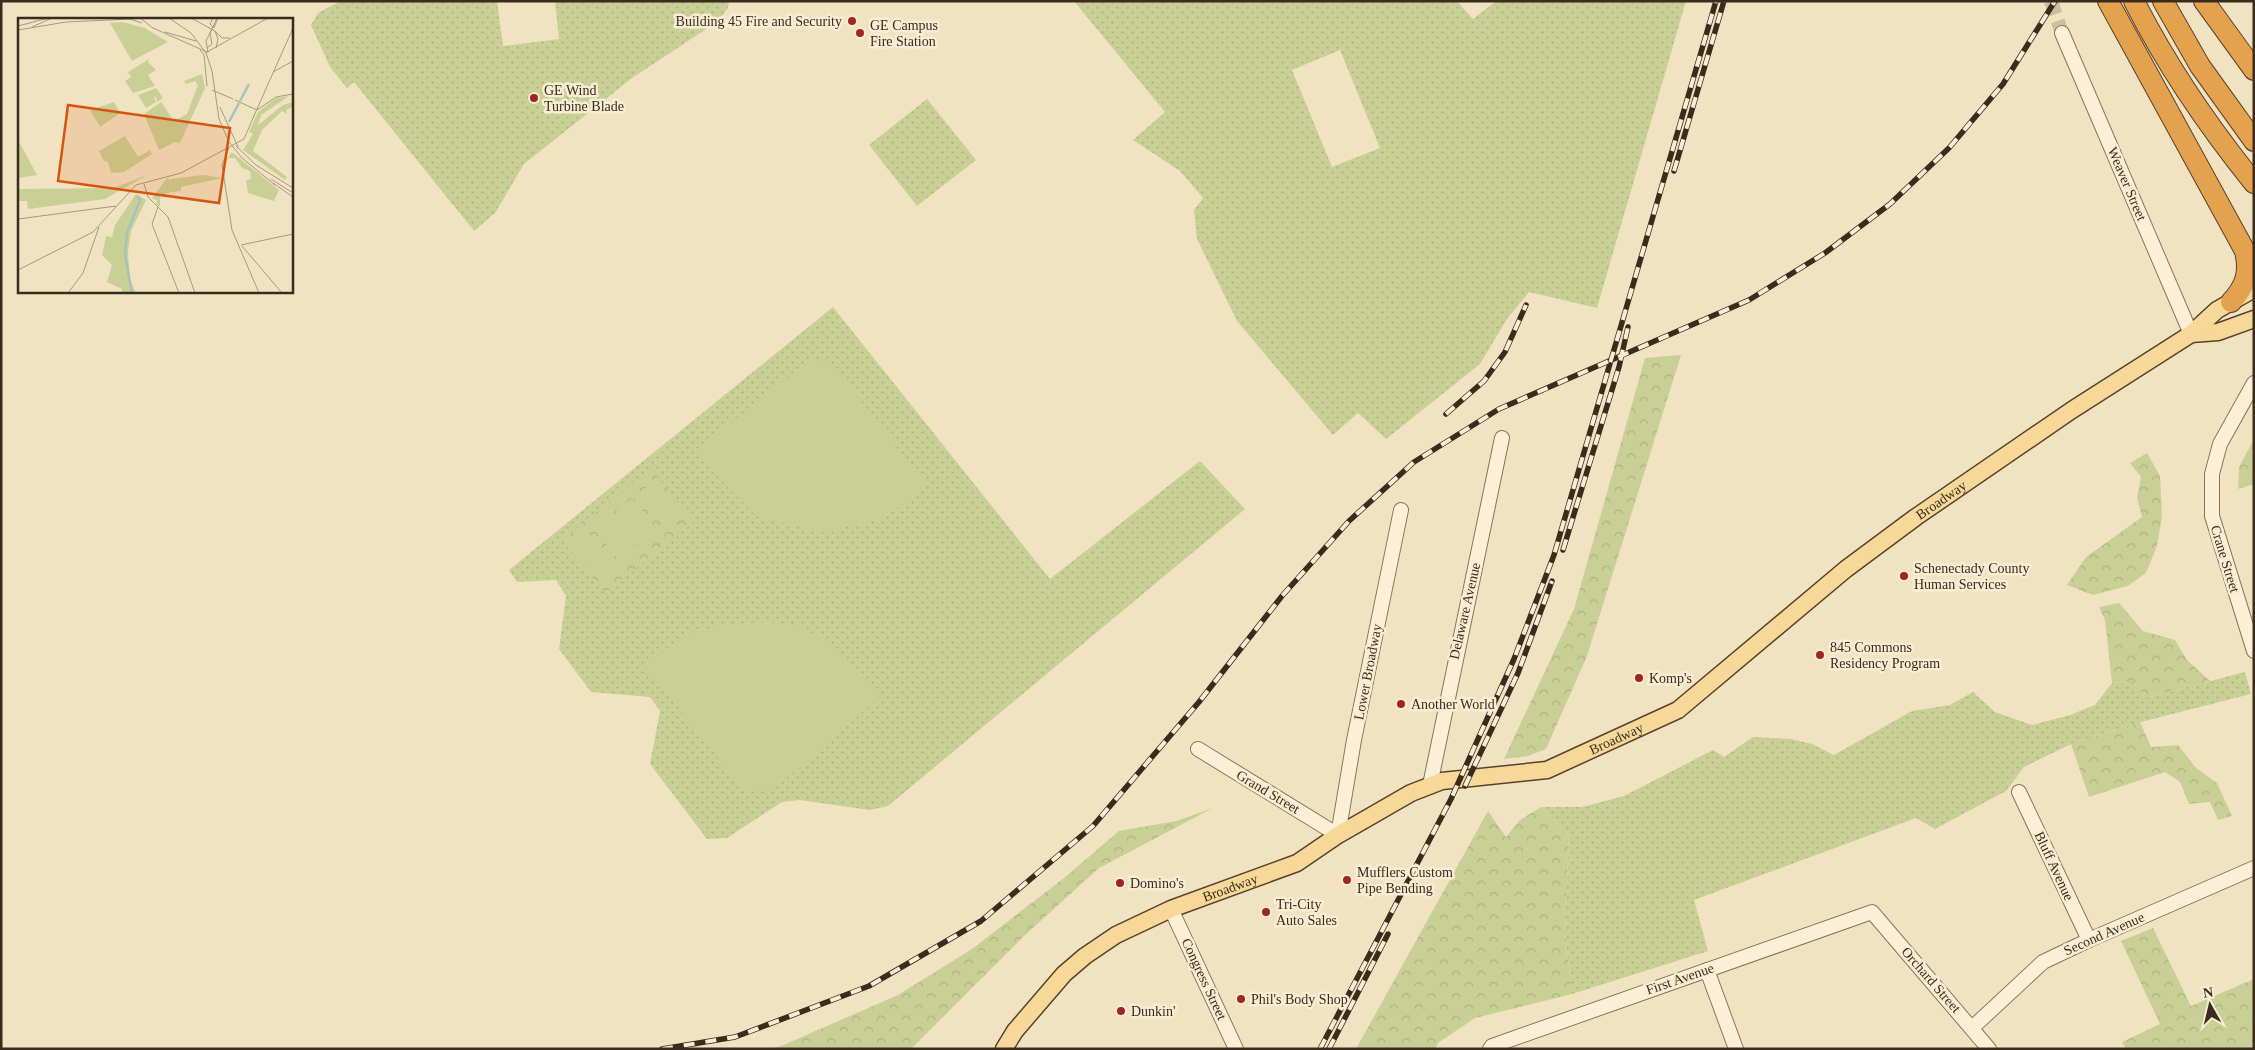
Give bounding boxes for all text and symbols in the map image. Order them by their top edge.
place label: Building 45 Fire and Security [676,14,842,29]
marker: Building 45 Fire and Security [846,15,858,27]
inset map [18,18,292,292]
place label: GE Campus Fire Station [870,18,938,49]
marker: GE Campus Fire Station [854,27,866,39]
place label: GE Wind Turbine Blade [544,83,624,114]
marker: GE Wind Turbine Blade [528,92,540,104]
street label: Weaver Street [2105,145,2149,223]
street label: Broadway [1913,477,1969,522]
street label: Crane Street [2208,524,2242,595]
street label: Delaware Avenue [1447,561,1483,661]
place label: Schenectady County Human Services [1914,561,2029,592]
marker: Schenectady County Human Services [1898,570,1910,582]
street label: Lower Broadway [1351,623,1385,721]
place label: 845 Commons Residency Program [1830,640,1940,671]
marker: 845 Commons Residency Program [1814,649,1826,661]
place label: Komp's [1649,671,1692,686]
marker: Komp's [1633,672,1645,684]
place label: Another World [1411,697,1495,712]
marker: Another World [1395,698,1407,710]
street label: Broadway [1587,720,1645,757]
street label: Grand Street [1234,767,1302,817]
street label: Bluff Avenue [2031,829,2077,903]
place label: Mufflers Custom Pipe Bending [1357,865,1453,896]
street label: Broadway [1200,871,1260,904]
marker: Mufflers Custom Pipe Bending [1341,874,1353,886]
place label: Domino's [1130,876,1184,891]
marker: Domino's [1114,877,1126,889]
place label: Tri-City Auto Sales [1276,897,1337,928]
marker: Tri-City Auto Sales [1260,906,1272,918]
street label: Second Avenue [2061,910,2147,958]
street label: Congress Street [1179,936,1229,1022]
street label: Orchard Street [1898,944,1964,1016]
street label: First Avenue [1644,960,1716,998]
north arrow [2185,980,2235,1030]
text: N [2202,984,2214,1001]
place label: Phil's Body Shop [1251,992,1348,1007]
marker: Phil's Body Shop [1235,993,1247,1005]
place label: Dunkin' [1131,1004,1176,1019]
marker: Dunkin' [1115,1005,1127,1017]

